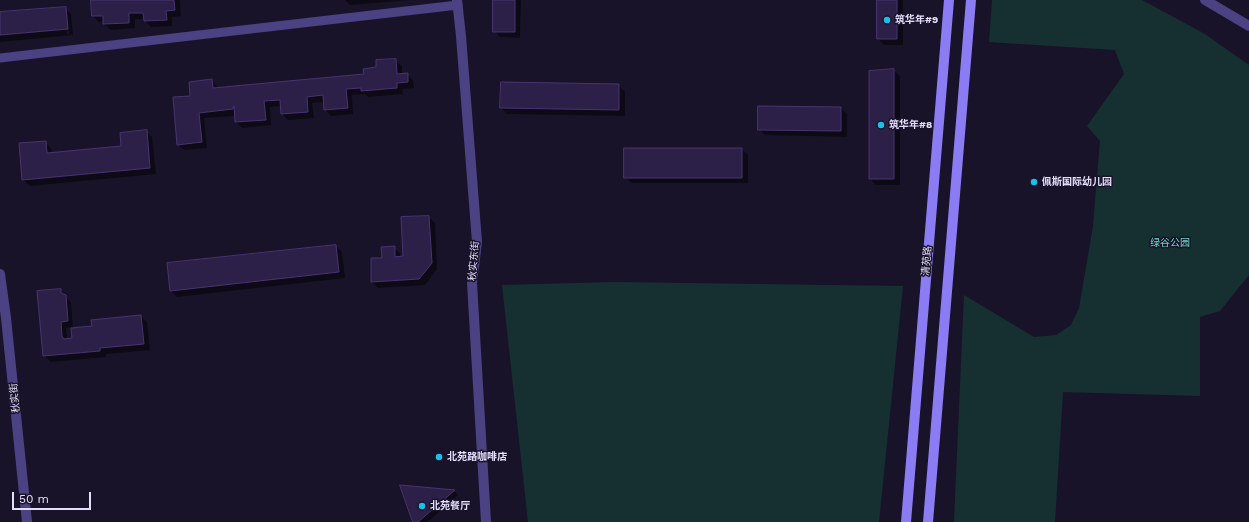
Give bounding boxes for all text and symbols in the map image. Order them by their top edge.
place label: 筑华年#9 [895,14,938,26]
marker: 筑华年#9 [882,15,892,25]
place label: 筑华年#8 [889,119,932,131]
marker: 筑华年#8 [876,120,886,130]
place label: 佩斯国际幼儿园 [1042,176,1112,188]
marker: 佩斯国际幼儿园 [1029,177,1039,187]
park label: 绿谷公园 [1150,237,1190,249]
street label: 秋实东街 [466,241,482,281]
street label: 清苑路 [920,246,934,276]
street label: 秋实街 [7,382,23,414]
place label: 北苑路咖啡店 [447,451,507,463]
marker: 北苑路咖啡店 [434,452,444,462]
scale bar [14,484,93,510]
text: 50 m [19,492,49,506]
place label: 北苑餐厅 [430,500,470,512]
marker: 北苑餐厅 [417,501,427,511]

